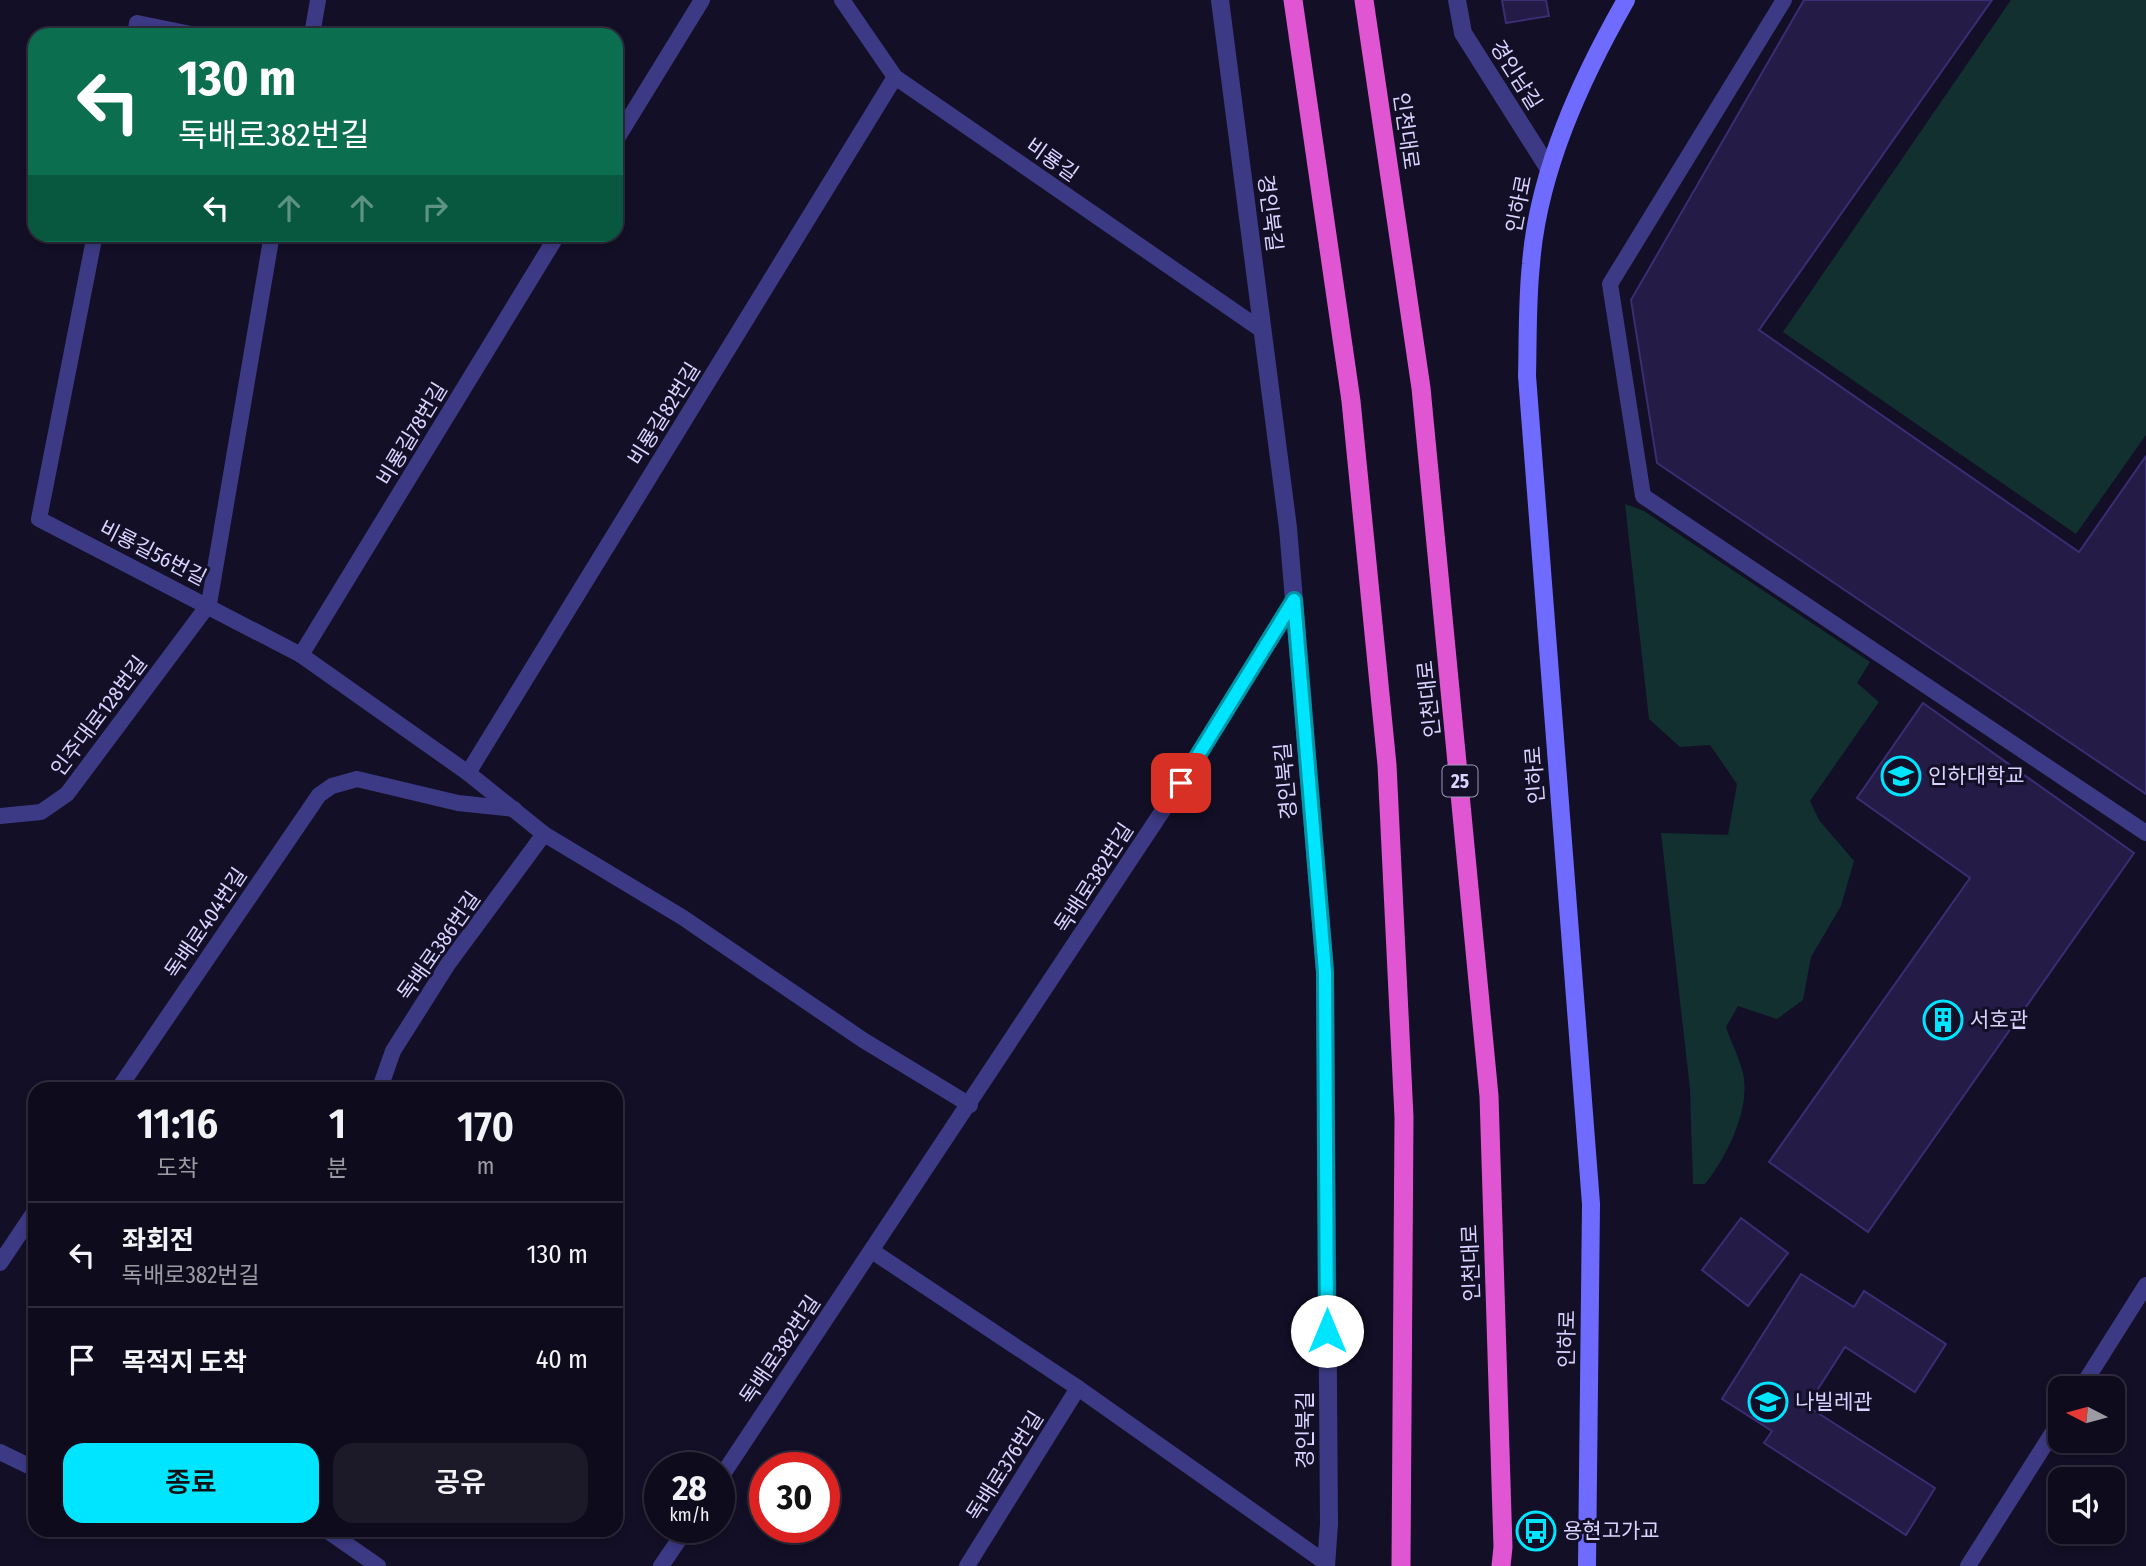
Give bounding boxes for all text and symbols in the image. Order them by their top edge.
street label: 경인남길 [1484,35,1548,115]
text: 130 m [178,49,296,108]
icon: left [63,56,154,147]
street label: 인천대로 [1388,91,1424,171]
text: 독배로382번길 [178,116,370,154]
street label: 비룡길 [1021,133,1083,187]
street label: 경인북길 [1252,173,1288,253]
street label: 인하로 [1501,173,1537,235]
icon: left [197,189,235,227]
icon: ahead [270,189,308,227]
icon: ahead [343,189,381,227]
icon: right [416,189,454,227]
street label: 비룡길82번길 [622,358,706,470]
street label: 비룡길78번길 [371,378,453,490]
street label: 비룡길56번길 [95,515,211,591]
street label: 인주대로128번길 [45,651,153,781]
street label: 인천대로 [1412,659,1446,739]
street label: 경인북길 [1270,741,1302,821]
street label: 인하로 [1520,745,1550,805]
pin [1151,753,1211,813]
school or university icon: 인하대학교 [1880,755,1922,797]
place label: 인하대학교 [1928,763,2025,789]
icon: arrive [1162,764,1200,802]
road number: 25 [1442,766,1478,796]
street label: 독배로382번길 [1049,818,1139,938]
street label: 독배로404번길 [159,863,253,983]
street label: 독배로386번길 [392,887,486,1005]
building icon: 서호관 [1922,999,1964,1041]
place label: 서호관 [1970,1007,2028,1033]
text: 11:16 [137,1099,218,1149]
text: 1 [329,1099,346,1149]
text: 170 [457,1102,514,1152]
text: m [477,1152,494,1180]
text: 도착 [156,1154,199,1182]
text: 분 [327,1154,348,1182]
street label: 인천대로 [1457,1224,1485,1302]
text: 좌회전 [122,1225,194,1256]
icon: left [63,1236,101,1274]
text: 130 m [526,1239,588,1270]
text: 독배로382번길 [122,1261,260,1289]
street label: 독배로382번길 [734,1291,826,1409]
position arrow [1290,1294,1364,1368]
street label: 인하로 [1553,1310,1581,1368]
icon: arrive [63,1341,101,1379]
text: 40 m [536,1344,588,1375]
text: 목적지 도착 [122,1347,247,1378]
north arrow [2048,1376,2124,1452]
map controls [2048,1376,2125,1544]
school or university icon: 나빌레관 [1747,1381,1789,1423]
place label: 나빌레관 [1795,1389,1872,1415]
street label: 경인북길 [1292,1391,1318,1469]
street label: 독배로376번길 [961,1406,1049,1526]
button: 종료 [63,1443,319,1523]
button: 공유 [333,1443,588,1523]
speed limit sign: 30 [749,1452,840,1543]
text: 28 [672,1467,707,1509]
button: sound [2048,1467,2125,1544]
text: km/h [669,1504,710,1526]
bus stop icon: 용현고가교 [1515,1510,1557,1552]
place label: 용현고가교 [1563,1518,1660,1544]

